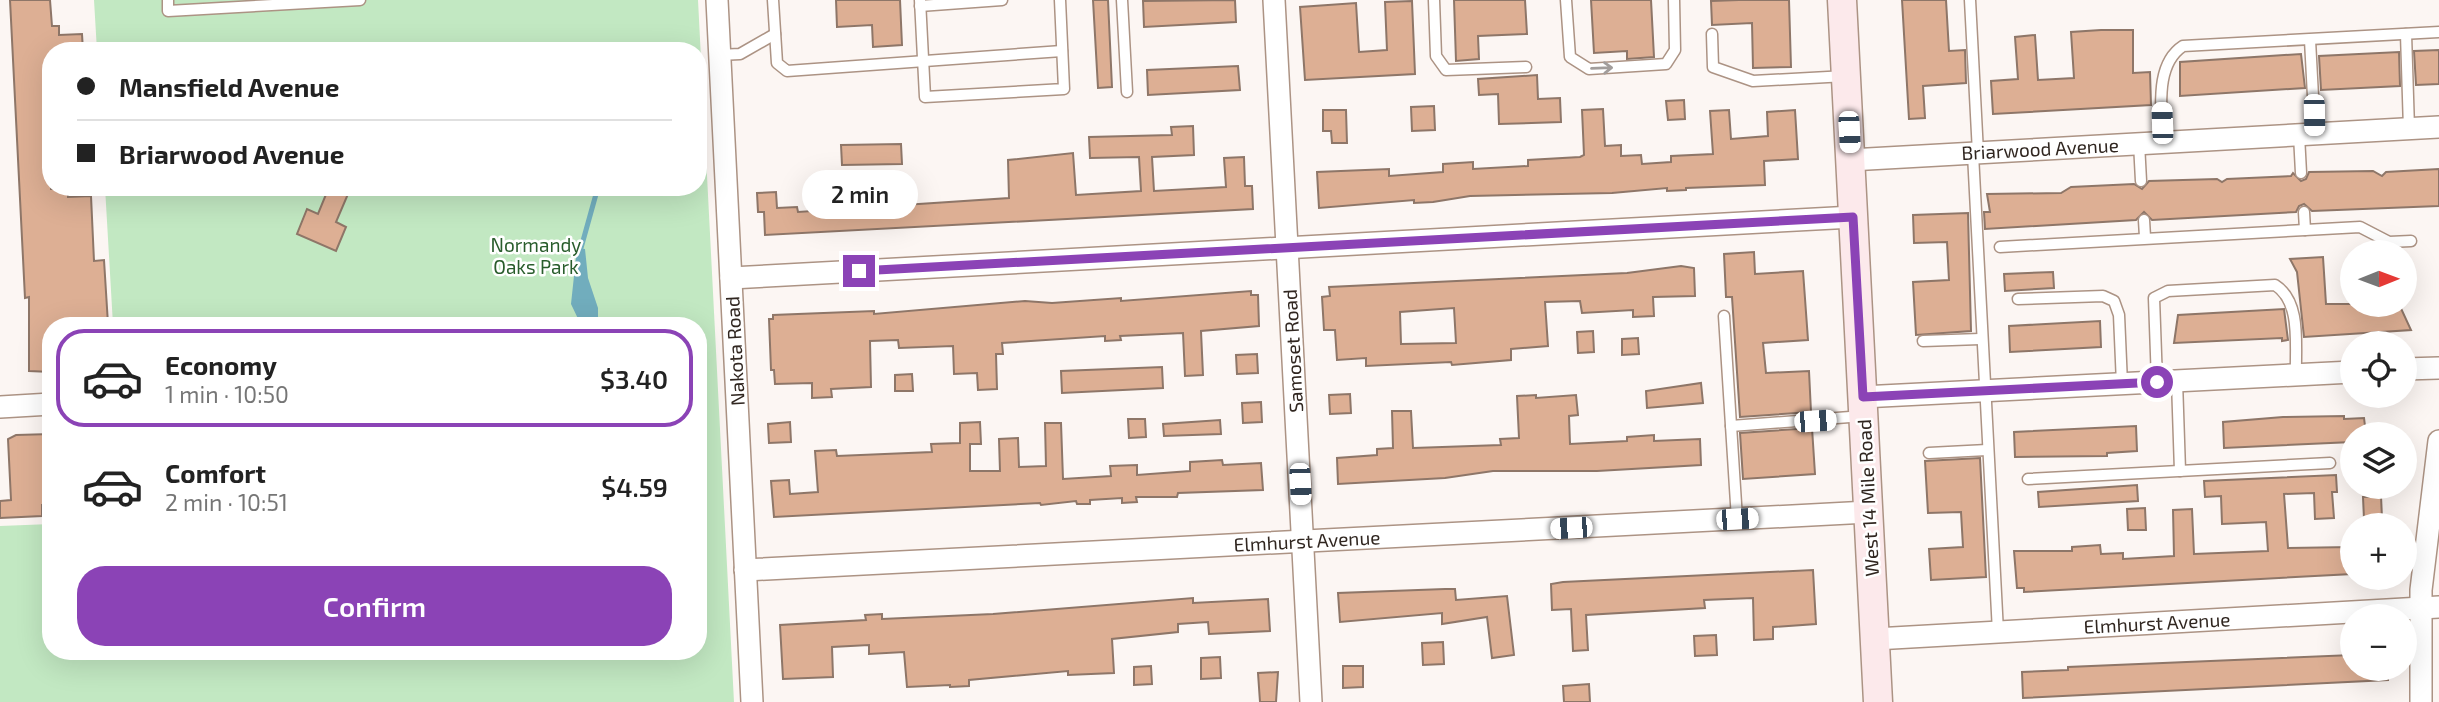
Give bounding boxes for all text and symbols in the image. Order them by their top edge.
one-way arrow [1590,62,1613,75]
text: Mansfield Avenue [119,71,339,102]
car [2304,94,2325,136]
car [2151,102,2174,144]
car [1838,110,1861,154]
street label: Briarwood Avenue [1961,133,2119,164]
text: Briarwood Avenue [119,138,344,169]
callout: 2 min [801,170,917,218]
text: 2 min [831,180,889,208]
park label: Normandy Oaks Park [491,233,581,278]
north arrow [2340,240,2417,317]
map controls [2340,240,2417,681]
route end [843,255,875,287]
street label: Samoset Road [1278,289,1307,413]
street label: Nakota Road [720,296,749,406]
button: locate [2340,331,2417,408]
icon: car [81,347,144,410]
text: Economy [165,349,277,380]
text: $3.40 [600,363,668,394]
route start [2141,366,2173,398]
text: 1 min · 10:50 [165,380,289,408]
car [1794,409,1837,433]
street label: West 14 Mile Road [1852,419,1883,577]
button: layers [2340,422,2417,499]
icon: car [81,455,144,518]
text: Comfort [165,457,266,488]
car [1289,462,1312,506]
text: $4.59 [601,471,668,502]
text: 2 min · 10:51 [165,488,288,516]
car [1716,507,1759,531]
button: + [2340,513,2417,590]
car [1550,516,1593,540]
street label: Elmhurst Avenue [1233,525,1381,556]
button: Confirm [77,566,672,646]
button: − [2340,604,2417,681]
street label: Elmhurst Avenue [2083,607,2231,638]

